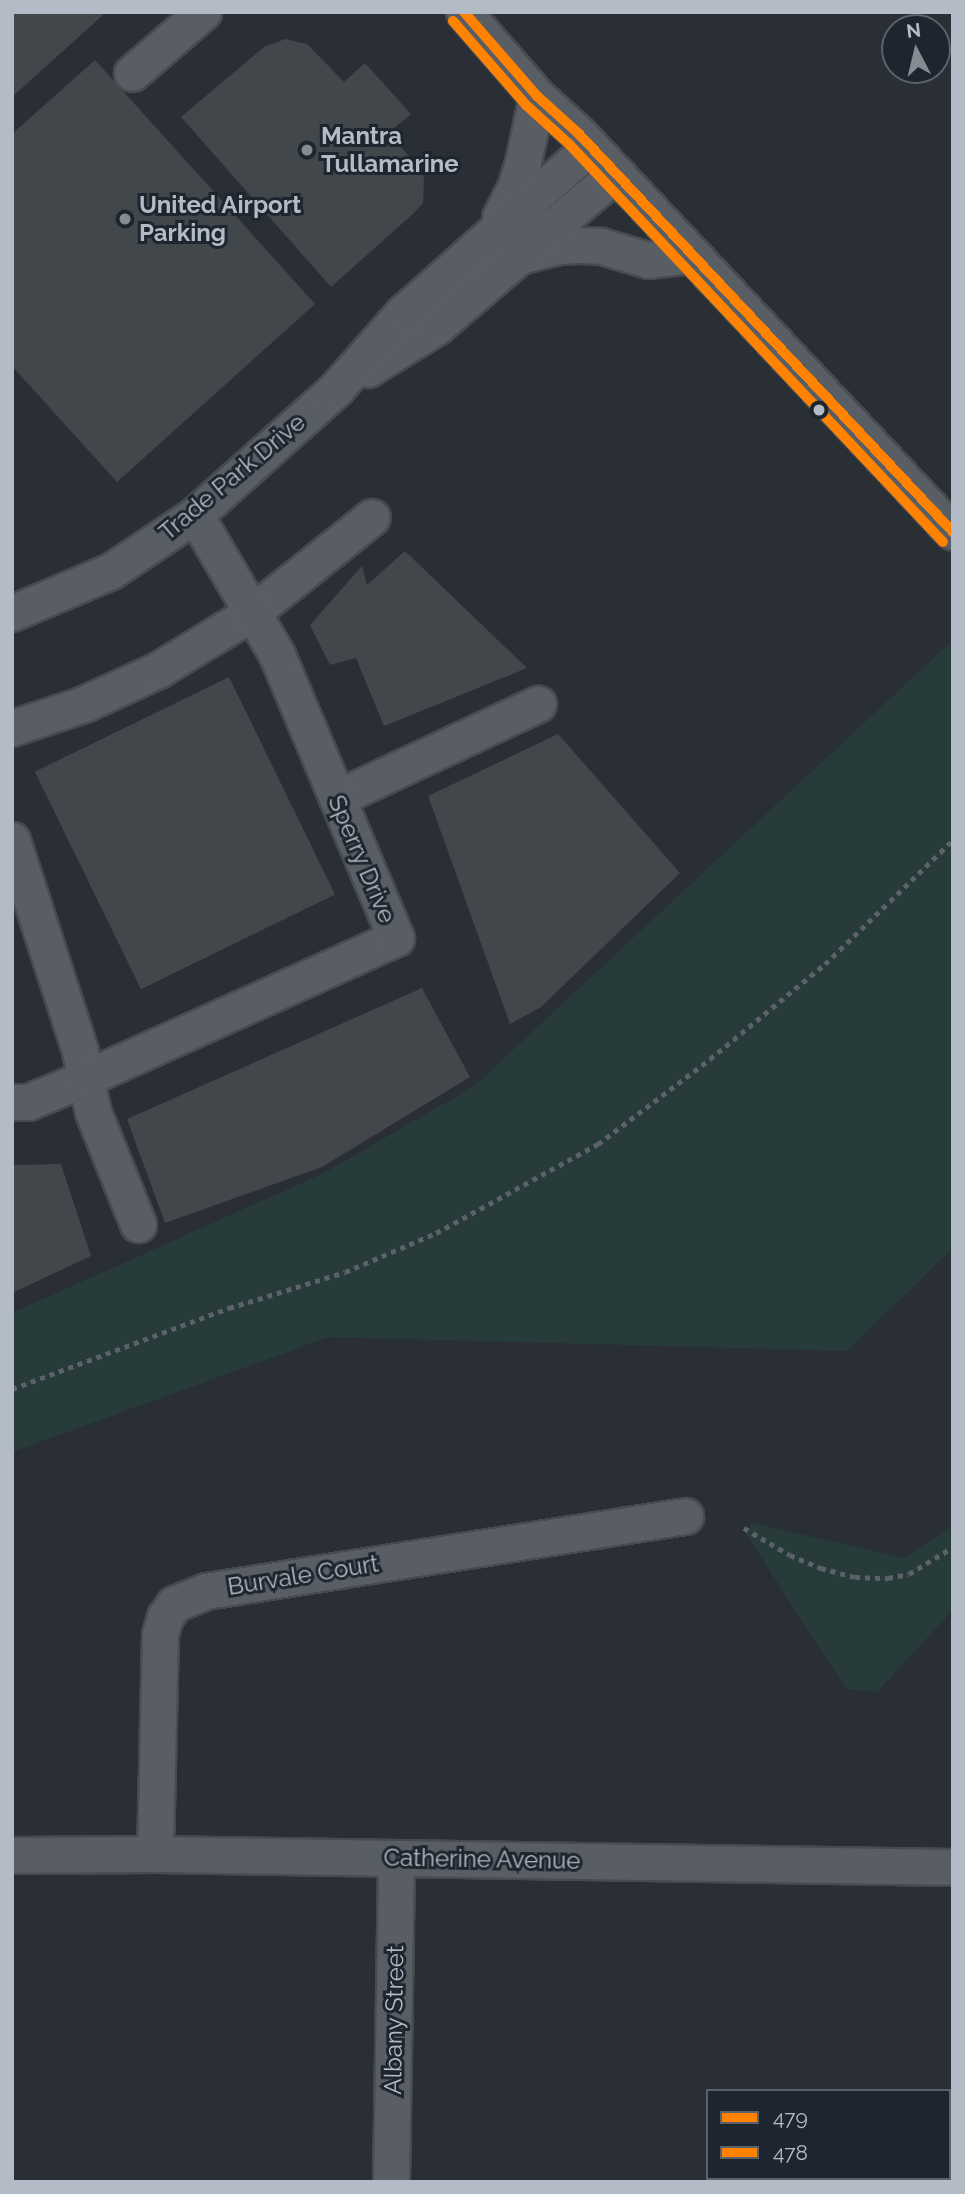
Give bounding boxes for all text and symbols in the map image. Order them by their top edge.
north arrow [881,14,951,84]
text: N [905,18,922,42]
place label: Mantra Tullamarine [321,122,459,178]
marker: Mantra Tullamarine [299,142,315,158]
place label: United Airport Parking [139,191,302,247]
marker: United Airport Parking [117,211,133,227]
unlabelled marker [812,403,826,417]
street label: Trade Park Drive [153,408,311,546]
street label: Sperry Drive [322,790,402,928]
street label: Burvale Court [225,1549,381,1601]
street label: Catherine Avenue [383,1843,581,1875]
street label: Albany Street [378,1945,410,2095]
legend [706,2089,951,2180]
text: 479 [773,2105,808,2130]
text: 478 [773,2140,808,2165]

